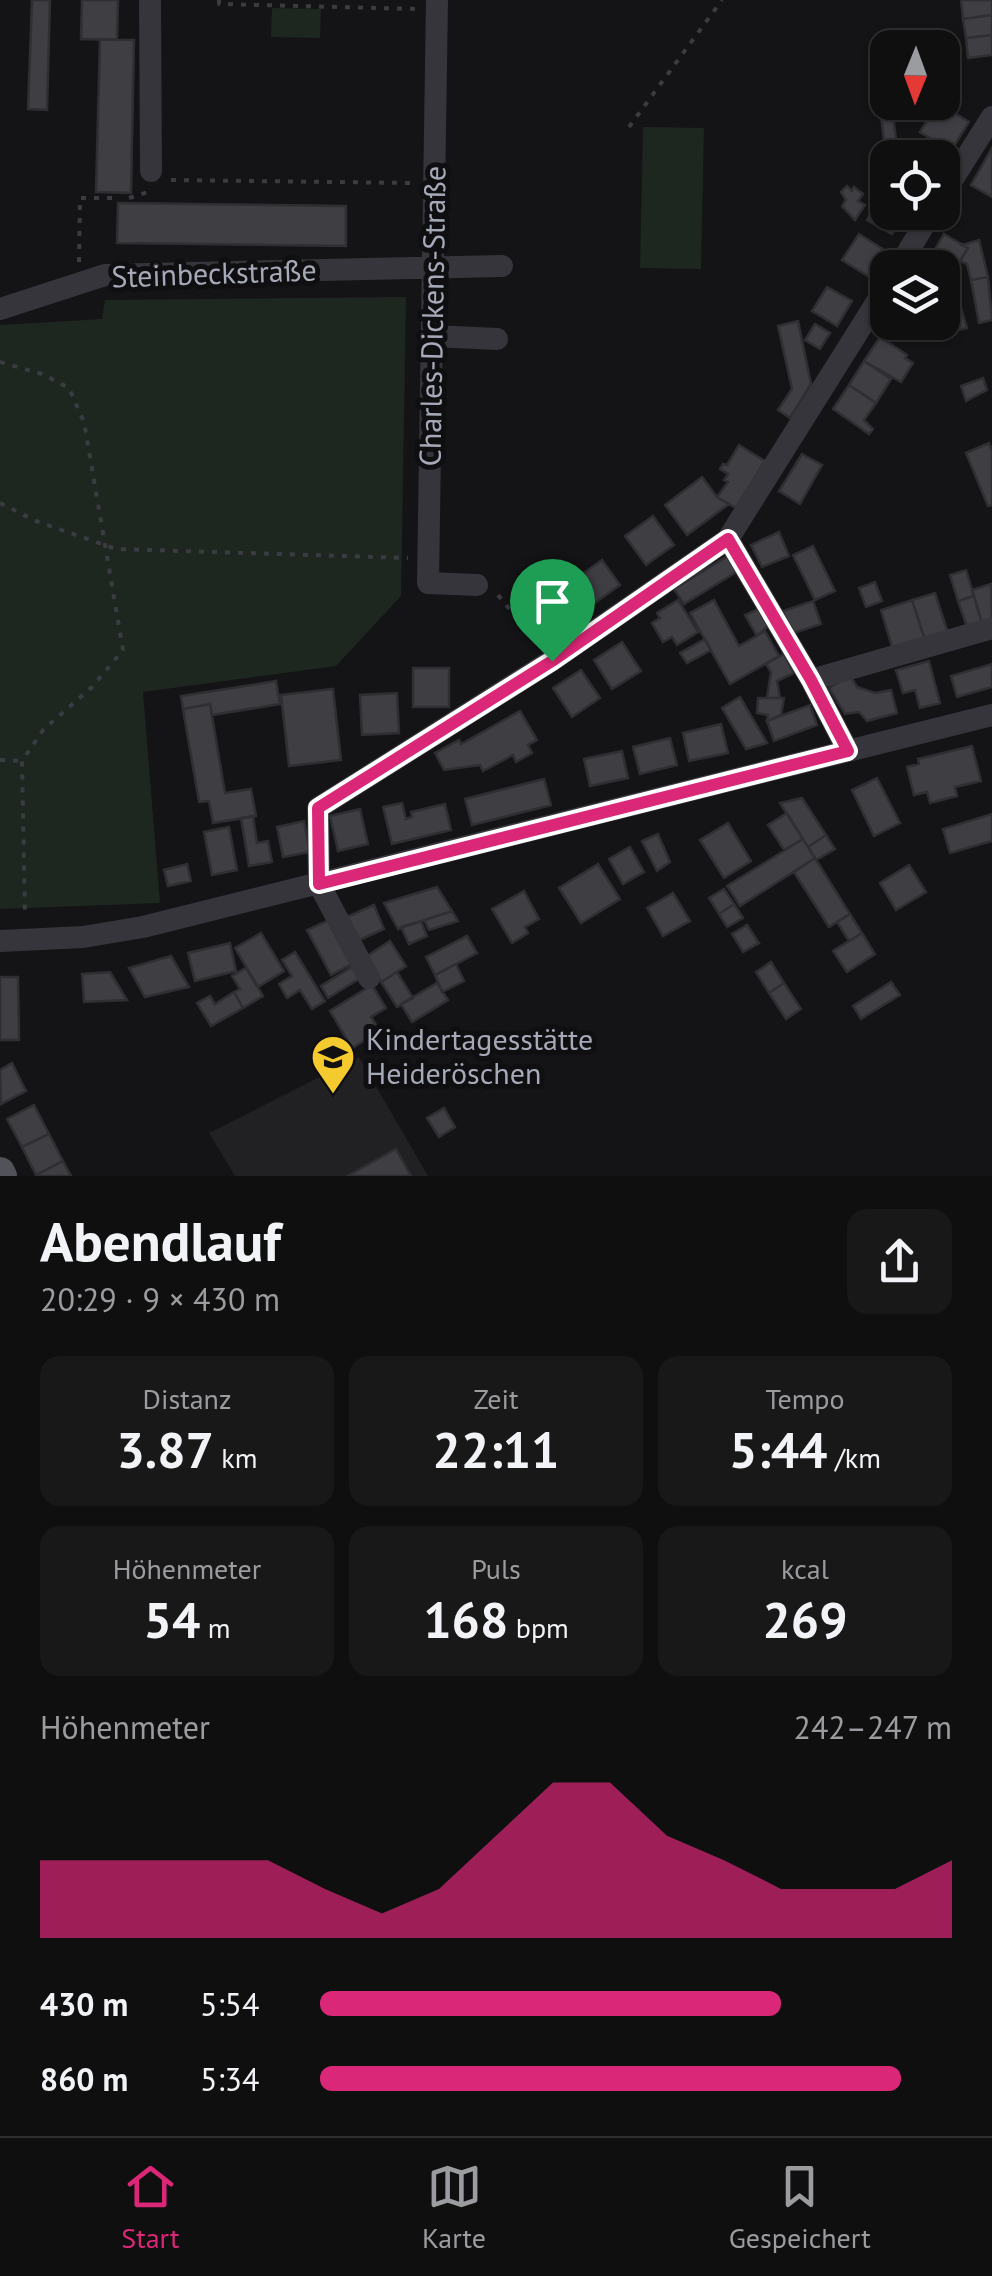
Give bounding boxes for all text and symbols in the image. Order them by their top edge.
north arrow [870,30,960,120]
map controls [870,30,960,340]
button: locate [870,140,960,230]
street label: Charles-Dickens-Straße [409,165,454,467]
street label: Steinbeckstraße [111,249,317,296]
button: layers [870,250,960,340]
pin [510,559,595,662]
icon: arrive [525,574,580,629]
place label: Kindertagesstätte Heideröschen [366,1019,593,1092]
school or university icon: Kindertagesstätte Heideröschen [310,1034,356,1095]
text: Abendlauf [40,1205,281,1276]
button: share [847,1209,952,1314]
text: 20:29 · 9 × 430 m [40,1278,280,1320]
text: Distanz [143,1380,231,1417]
text: Zeit [473,1380,519,1417]
text: Tempo [765,1380,845,1417]
text: 3.87 [117,1417,214,1482]
text: 22:11 [433,1417,559,1482]
text: 5:44 [729,1417,827,1482]
text: km [214,1439,257,1476]
text: /km [827,1439,881,1476]
text: Höhenmeter [113,1550,261,1587]
text: Puls [471,1550,521,1587]
text: kcal [781,1550,829,1587]
text: 54 [144,1587,200,1652]
text: 168 [423,1587,508,1652]
text: 269 [762,1587,848,1652]
text: m [200,1609,230,1646]
text: bpm [508,1609,569,1646]
text: Höhenmeter [40,1706,210,1748]
text: 242–247 m [793,1706,952,1748]
text: 430 m [40,1983,128,2025]
text: 5:54 [200,1983,259,2025]
text: 860 m [40,2058,128,2100]
text: 5:34 [200,2058,259,2100]
tab: Start [121,2159,179,2256]
tab: Karte [422,2159,486,2256]
tab: Gespeichert [729,2159,871,2256]

